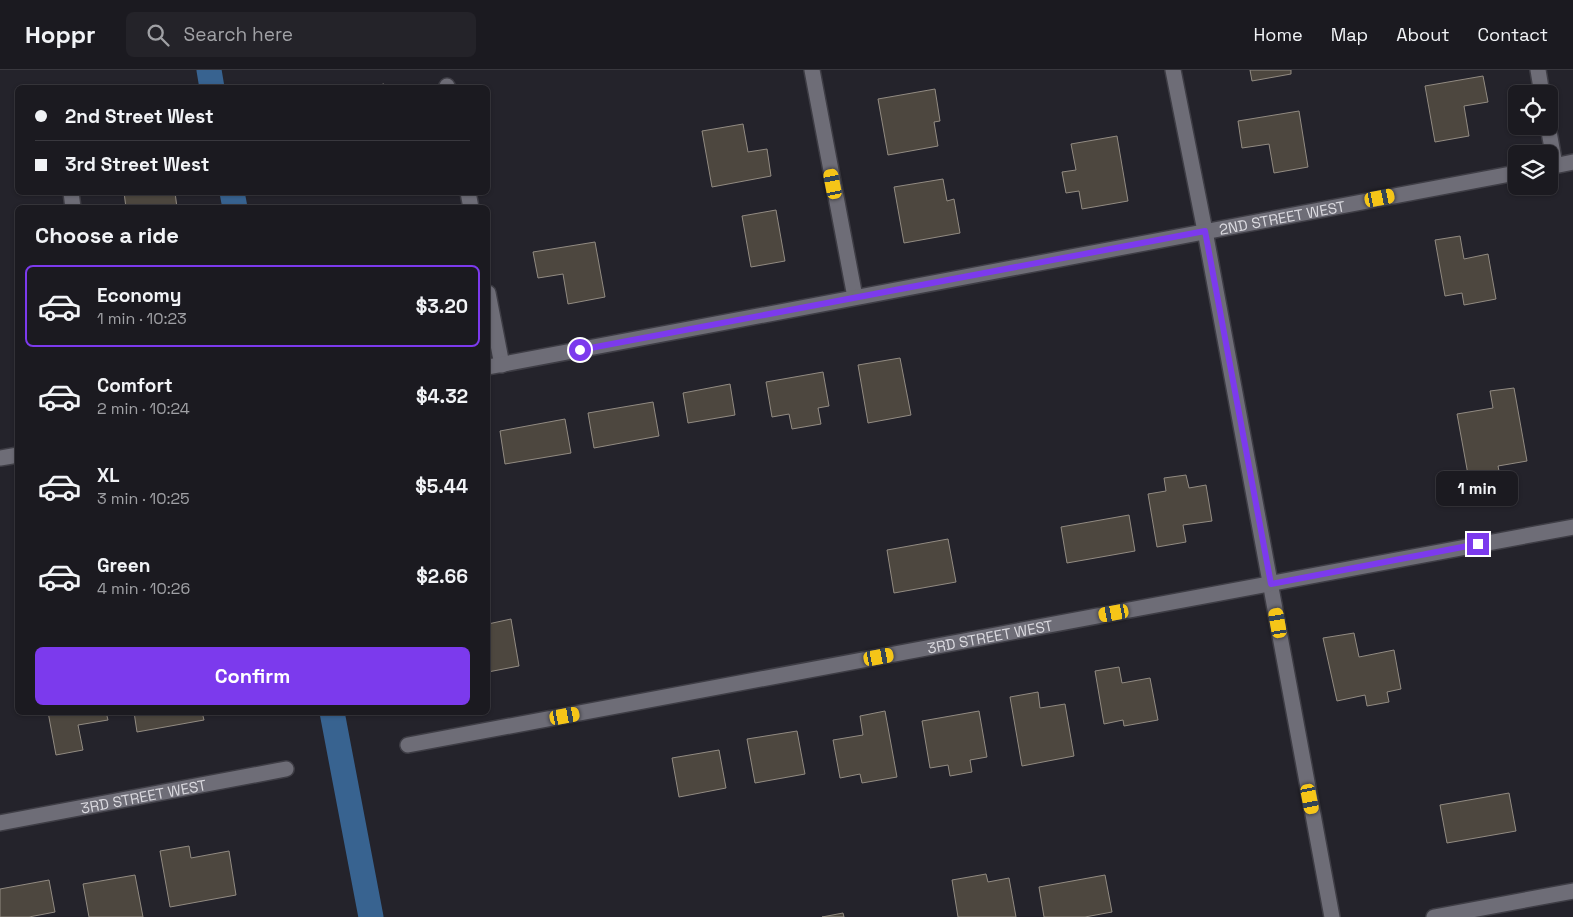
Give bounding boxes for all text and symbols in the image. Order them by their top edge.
search box [126,12,476,57]
text: Hoppr [25,19,96,50]
icon: search [144,21,172,49]
text: Search here [184,22,293,47]
text: Home [1254,23,1303,46]
text: Map [1331,23,1368,46]
text: About [1396,23,1450,46]
text: Contact [1478,23,1548,46]
map controls [1508,85,1558,195]
button: locate [1508,85,1558,135]
text: 2nd Street West [65,104,214,129]
button: layers [1508,145,1558,195]
text: 3rd Street West [65,152,209,177]
car [822,168,843,200]
car [1363,188,1396,208]
street label: 2ND STREET WEST [1217,196,1347,238]
text: Choose a ride [35,221,179,249]
text: Economy [97,283,181,308]
icon: car [37,284,82,329]
text: $3.20 [416,294,468,319]
text: 1 min · 10:23 [97,308,187,329]
route start [569,339,591,361]
text: Comfort [97,373,173,398]
icon: car [37,374,82,419]
text: $4.32 [416,384,468,409]
text: 2 min · 10:24 [97,398,190,419]
text: XL [97,463,120,488]
icon: car [37,464,82,509]
callout: 1 min [1437,472,1519,506]
text: $5.44 [415,474,468,499]
text: 1 min [1457,478,1497,499]
text: 3 min · 10:25 [97,488,190,509]
route end [1467,533,1489,555]
text: Green [97,553,150,578]
icon: car [37,554,82,599]
text: $2.66 [416,564,468,589]
text: 4 min · 10:26 [97,578,190,599]
car [1097,603,1130,623]
car [1268,607,1287,639]
street label: 3RD STREET WEST [925,615,1055,657]
button: Confirm [35,647,470,705]
car [862,647,895,667]
car [548,706,581,726]
street label: 3RD STREET WEST [79,775,208,817]
car [1299,783,1320,815]

